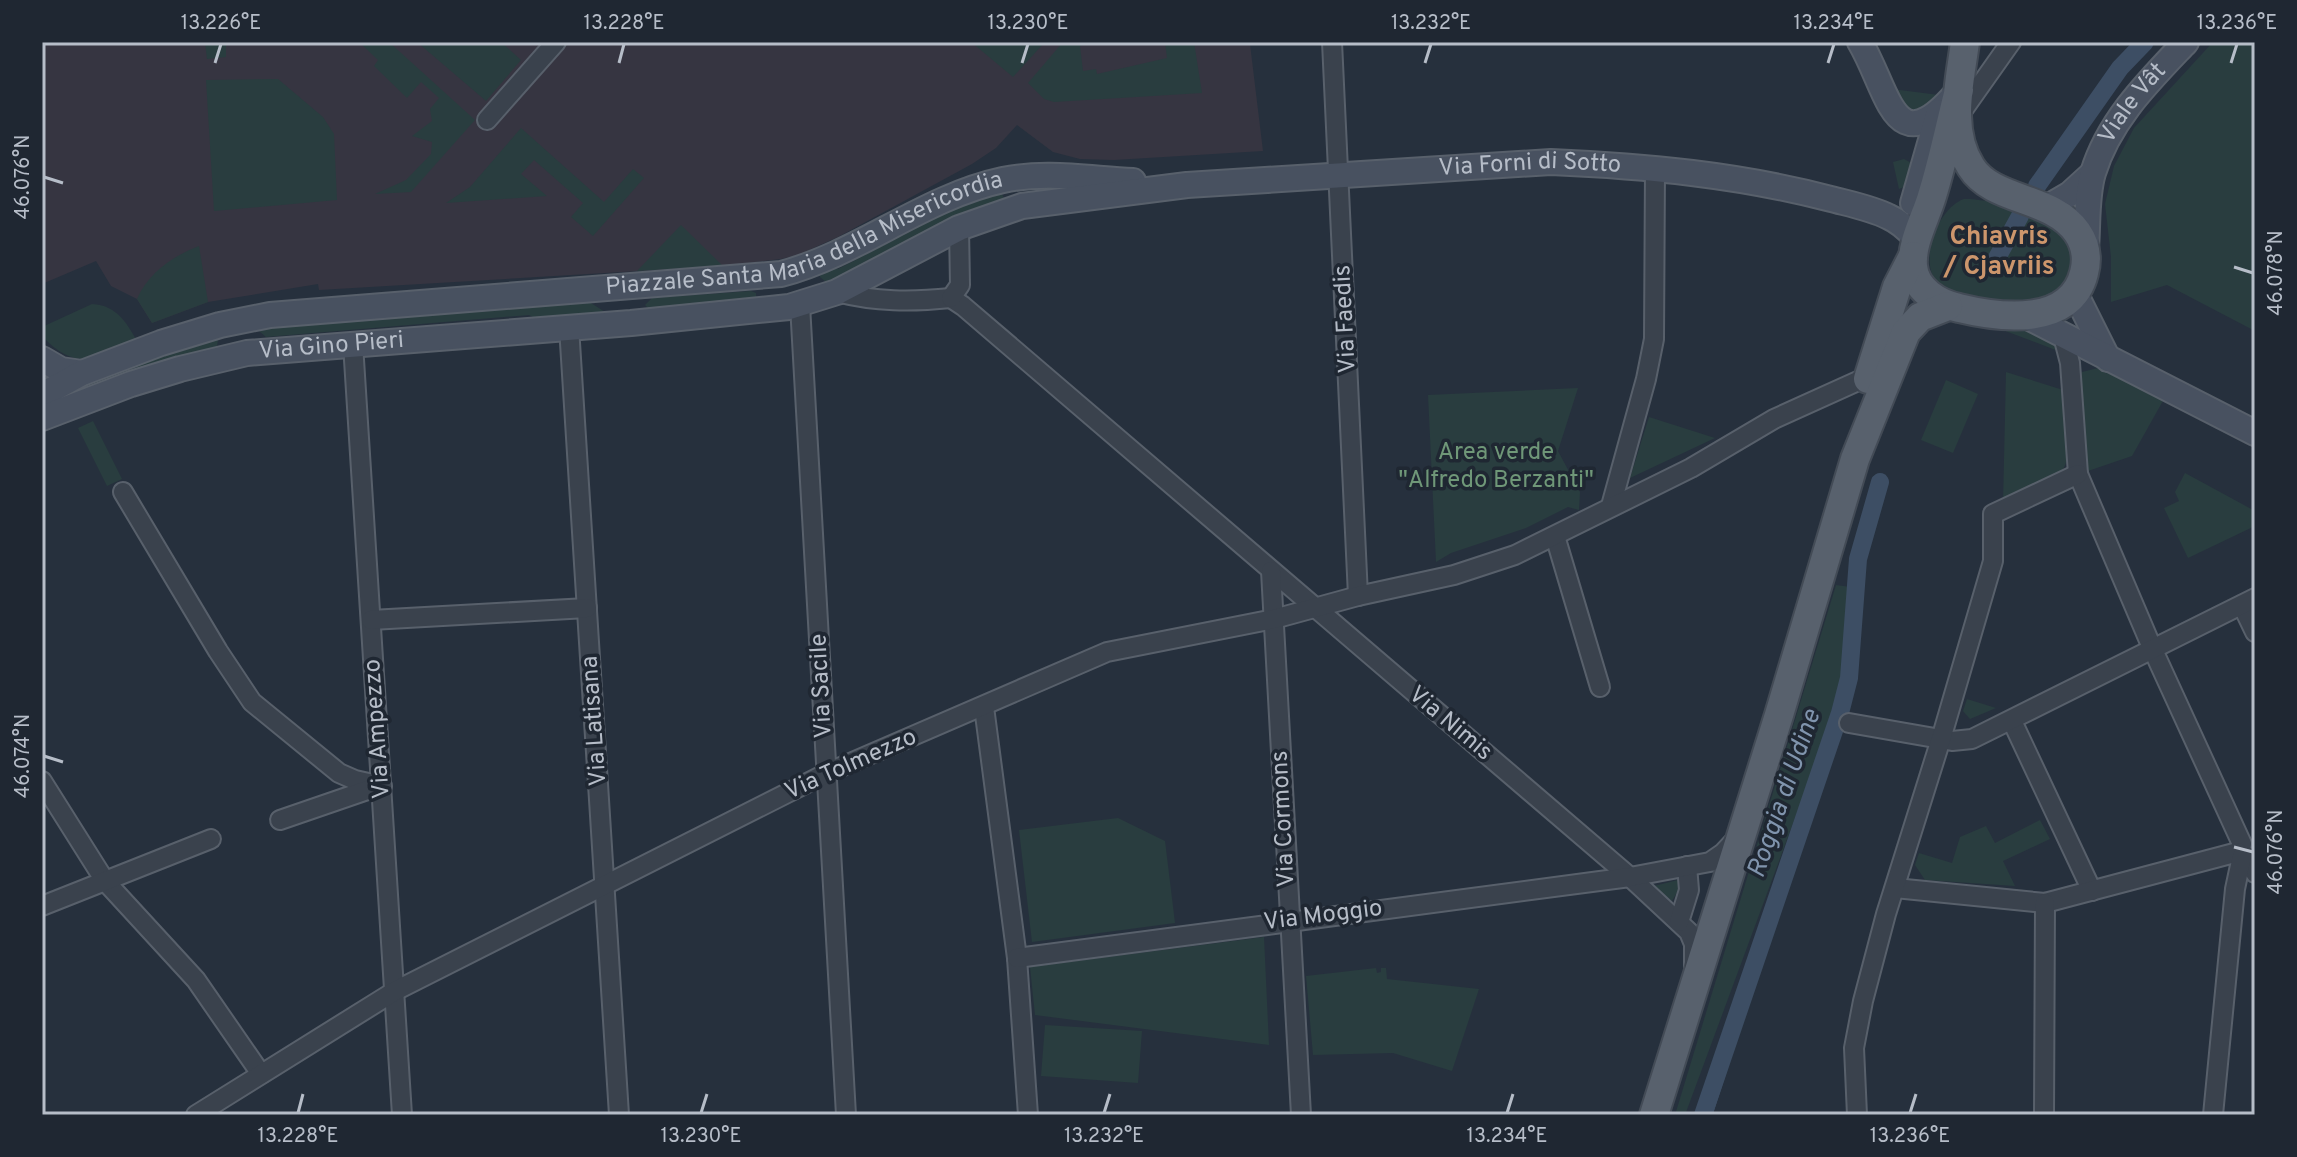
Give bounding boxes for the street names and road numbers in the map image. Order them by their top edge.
street label: Viale Vât [2092,57,2173,149]
street label: Via Forni di Sotto [1438,147,1622,184]
street label: Piazzale Santa Maria della Misericordia [604,166,1006,303]
street label: Via Faedis [1328,264,1364,374]
street label: Via Gino Pieri [258,326,405,367]
street label: Via Sacile [804,633,840,739]
street label: Via Latisana [575,655,615,787]
street label: Via Ampezzo [358,658,398,800]
street label: Via Nimis [1402,680,1498,768]
street label: Via Tolmezzo [780,723,922,807]
street label: Via Cormons [1265,750,1303,888]
street label: Via Moggio [1262,894,1384,938]

